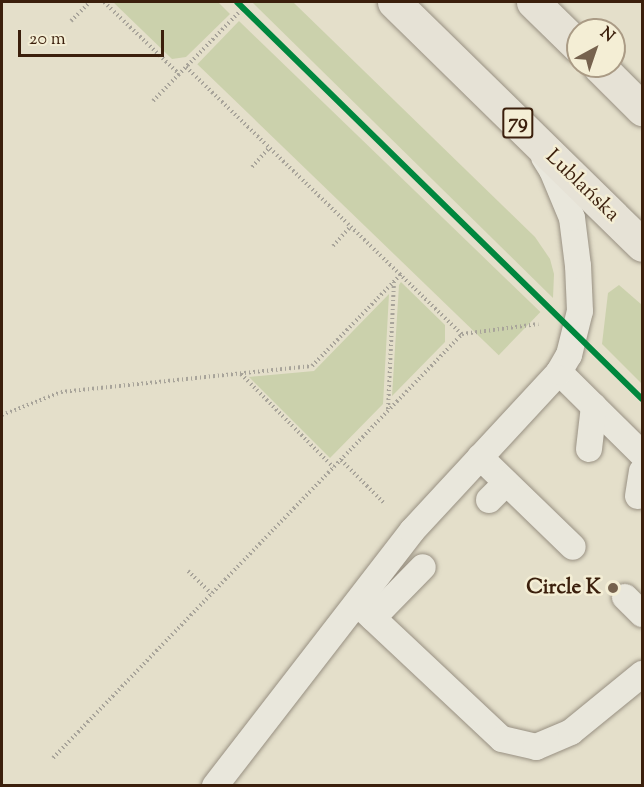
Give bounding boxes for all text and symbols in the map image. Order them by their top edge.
scale bar [21,18,166,56]
north arrow [566,18,626,78]
text: N [594,22,619,48]
text: 20 m [29,27,66,53]
road number: 79 [502,106,534,140]
street label: Lublańska [540,145,624,227]
place label: Circle K [526,575,601,601]
marker: Circle K [606,581,620,595]

